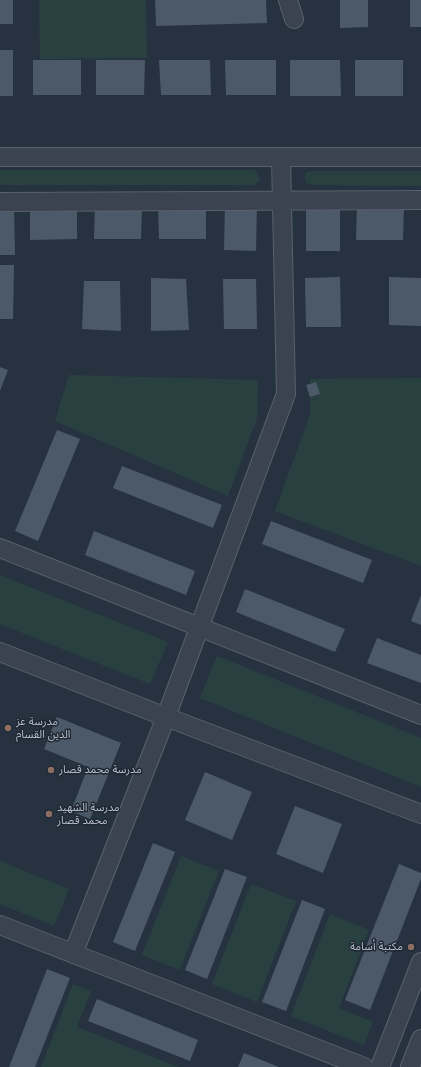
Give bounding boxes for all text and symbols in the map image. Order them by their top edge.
place label: مدرسة عز الدين القسام [16,715,70,741]
marker: مدرسة عز الدين القسام [3,723,13,733]
place label: مدرسة محمد قصار [59,763,142,777]
marker: مدرسة محمد قصار [46,765,56,775]
place label: مدرسة الشهيد محمد قصار [57,801,120,827]
marker: مدرسة الشهيد محمد قصار [44,809,54,819]
place label: مكتبة أسامة [350,940,403,954]
marker: مكتبة أسامة [406,942,416,952]

